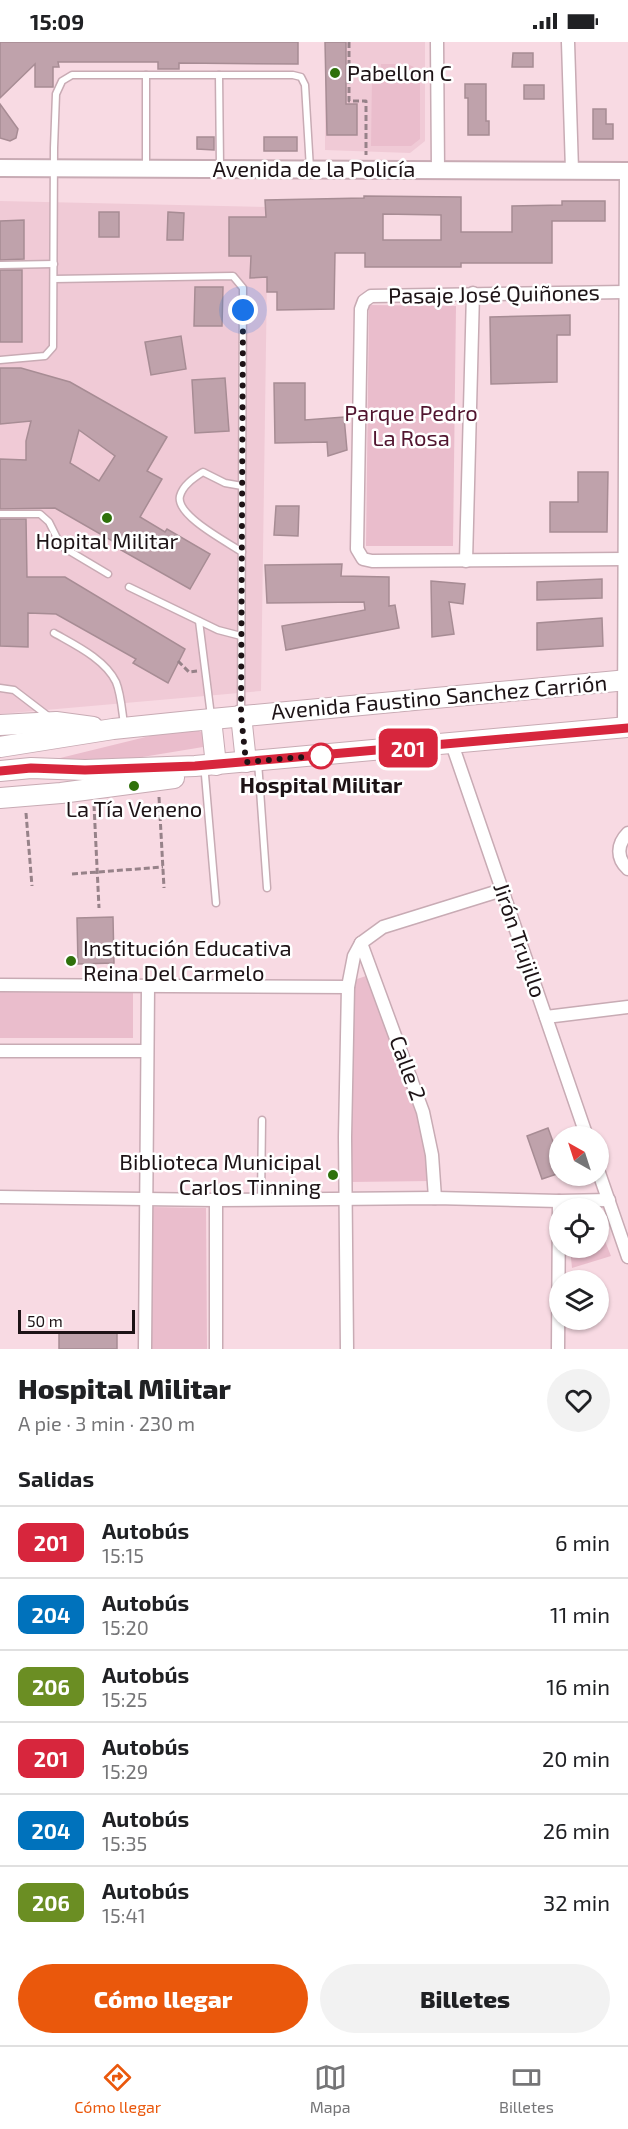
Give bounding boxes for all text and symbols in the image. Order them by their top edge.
text: 15:09 [30,8,84,34]
place label: Pabellon C [347,59,452,85]
marker: Pabellon C [328,66,342,80]
street label: Avenida de la Policía [213,155,415,181]
street label: Pasaje José Quiñones [388,278,600,309]
your location [228,295,258,325]
park label: Parque Pedro La Rosa [344,399,478,450]
marker: Hopital Militar [100,511,114,525]
place label: Hopital Militar [36,527,179,553]
street label: Avenida Faustino Sanchez Carrión [270,668,608,724]
line badge: 201 [374,728,442,768]
text: 201 [391,736,425,761]
marker: Hospital Militar [308,743,334,769]
place label: Hospital Militar [240,771,403,797]
marker: La Tía Veneno [127,779,141,793]
place label: La Tía Veneno [66,795,202,821]
street label: Jirón Trujillo [488,879,553,1001]
place label: Institución Educativa Reina Del Carmelo [83,934,292,985]
marker: Institución Educativa Reina Del Carmelo [64,954,78,968]
street label: Calle 2 [385,1032,433,1103]
north arrow [549,1126,609,1186]
map controls [549,1126,609,1330]
place label: Biblioteca Municipal Carlos Tinning [119,1148,321,1199]
marker: Biblioteca Municipal Carlos Tinning [326,1168,340,1182]
button: locate [549,1198,609,1258]
button: layers [549,1270,609,1330]
scale bar [18,1307,135,1334]
text: 50 m [27,1311,63,1330]
button: heart [547,1369,610,1432]
text: Hospital Militar [18,1371,231,1405]
text: A pie · 3 min · 230 m [18,1411,195,1435]
text: Salidas [18,1465,94,1491]
text: Autobús [102,1517,189,1543]
text: 6 min [555,1529,610,1555]
text: 201 [34,1530,68,1555]
text: 15:15 [102,1543,144,1567]
text: Autobús [102,1589,189,1615]
text: 11 min [550,1601,610,1627]
text: 204 [32,1602,70,1627]
text: 15:20 [102,1615,149,1639]
text: Autobús [102,1661,189,1687]
text: 16 min [546,1673,610,1699]
text: 206 [32,1674,70,1699]
text: 15:25 [102,1687,147,1711]
text: Autobús [102,1733,189,1759]
text: 20 min [542,1745,610,1771]
text: 201 [34,1746,68,1771]
text: 15:29 [102,1759,148,1783]
text: Autobús [102,1805,189,1831]
text: 26 min [543,1817,610,1843]
text: 204 [32,1818,70,1843]
text: 15:35 [102,1831,147,1855]
text: Autobús [102,1877,189,1903]
text: 32 min [543,1889,610,1915]
text: 206 [32,1890,70,1915]
text: 15:41 [102,1903,146,1927]
button: Cómo llegar [18,1964,308,2033]
button: Billetes [320,1964,610,2033]
tab: Cómo llegar [74,2061,161,2116]
tab: Mapa [310,2061,351,2116]
tab: Billetes [499,2061,554,2116]

